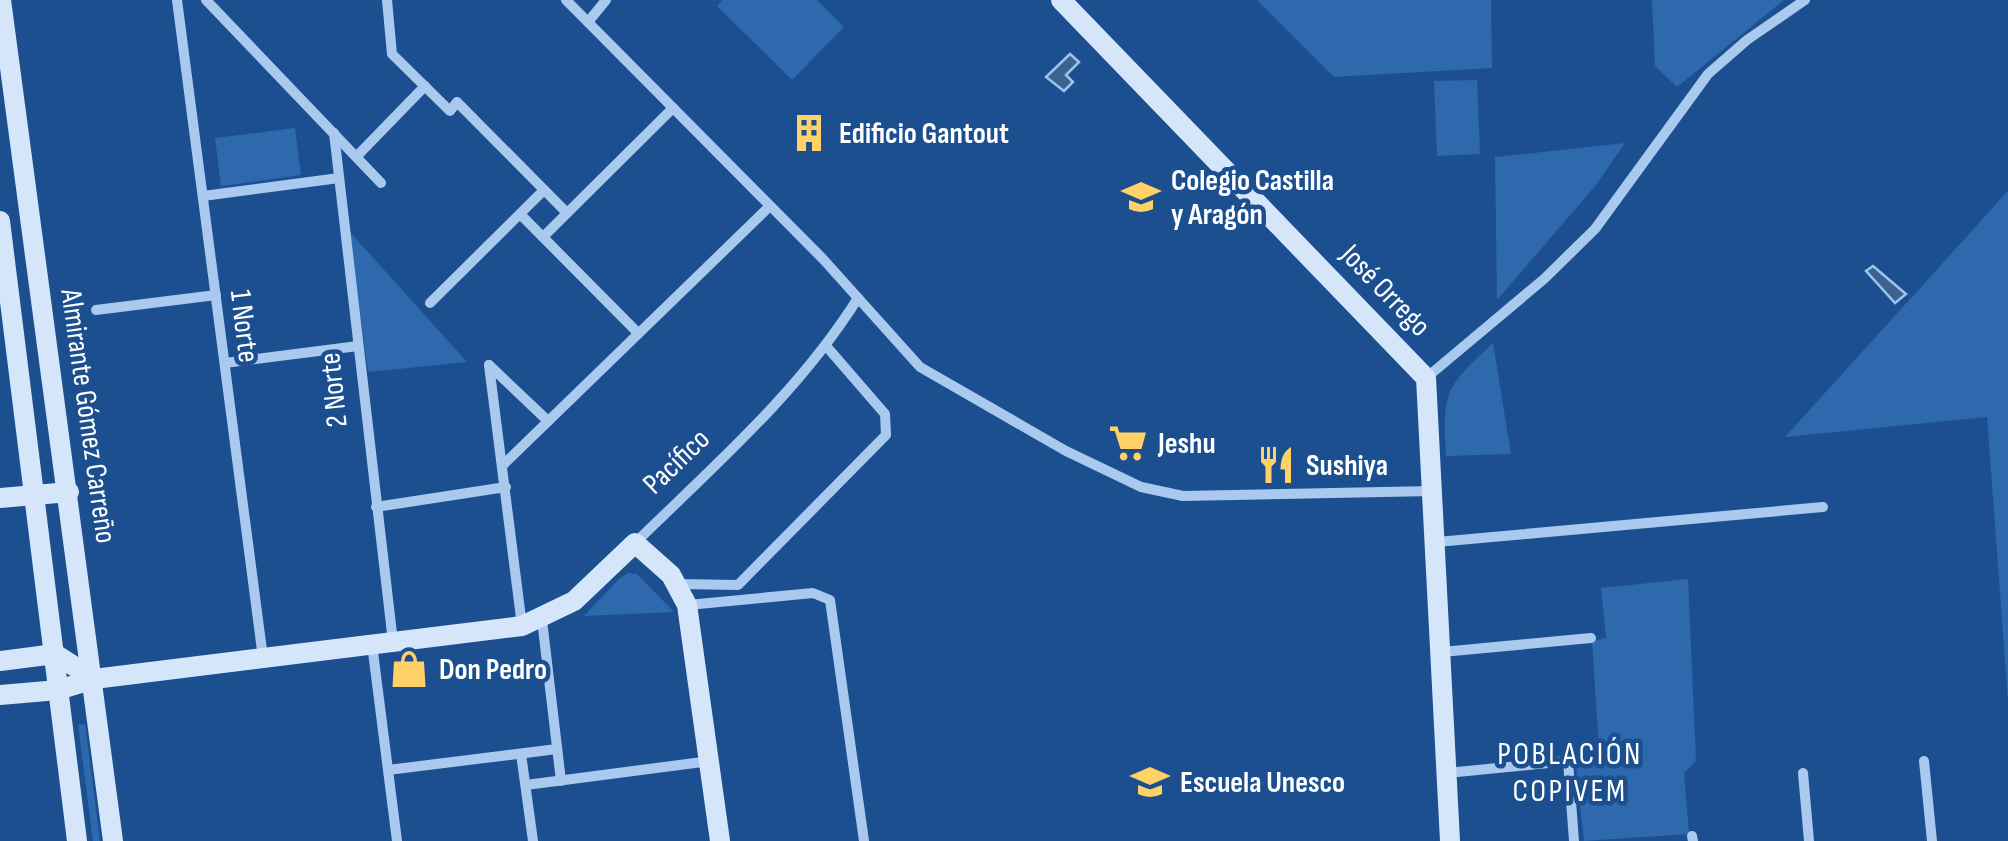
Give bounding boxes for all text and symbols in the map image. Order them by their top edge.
building icon: Edificio Gantout [788,112,830,154]
place label: Edificio Gantout [839,116,1009,152]
place label: Colegio Castilla y Aragón [1171,163,1334,233]
school or university icon: Colegio Castilla y Aragón [1120,176,1162,218]
street label: José Orrego [1332,236,1438,344]
street label: Almirante Gómez Carreño [52,286,124,545]
street label: 1 Norte [222,288,266,365]
street label: 2 Norte [312,351,356,429]
street label: Pacífico [636,421,718,502]
supermarket icon: Jeshu [1107,422,1149,464]
place label: Jeshu [1157,426,1216,462]
restaurant icon: Sushiya [1255,444,1297,486]
place label: Sushiya [1306,448,1388,484]
shop icon: Don Pedro [388,648,430,690]
place label: Don Pedro [439,652,547,688]
district label: POBLACIÓN COPIVEM [1497,735,1643,811]
school or university icon: Escuela Unesco [1129,761,1171,803]
place label: Escuela Unesco [1180,765,1345,801]

